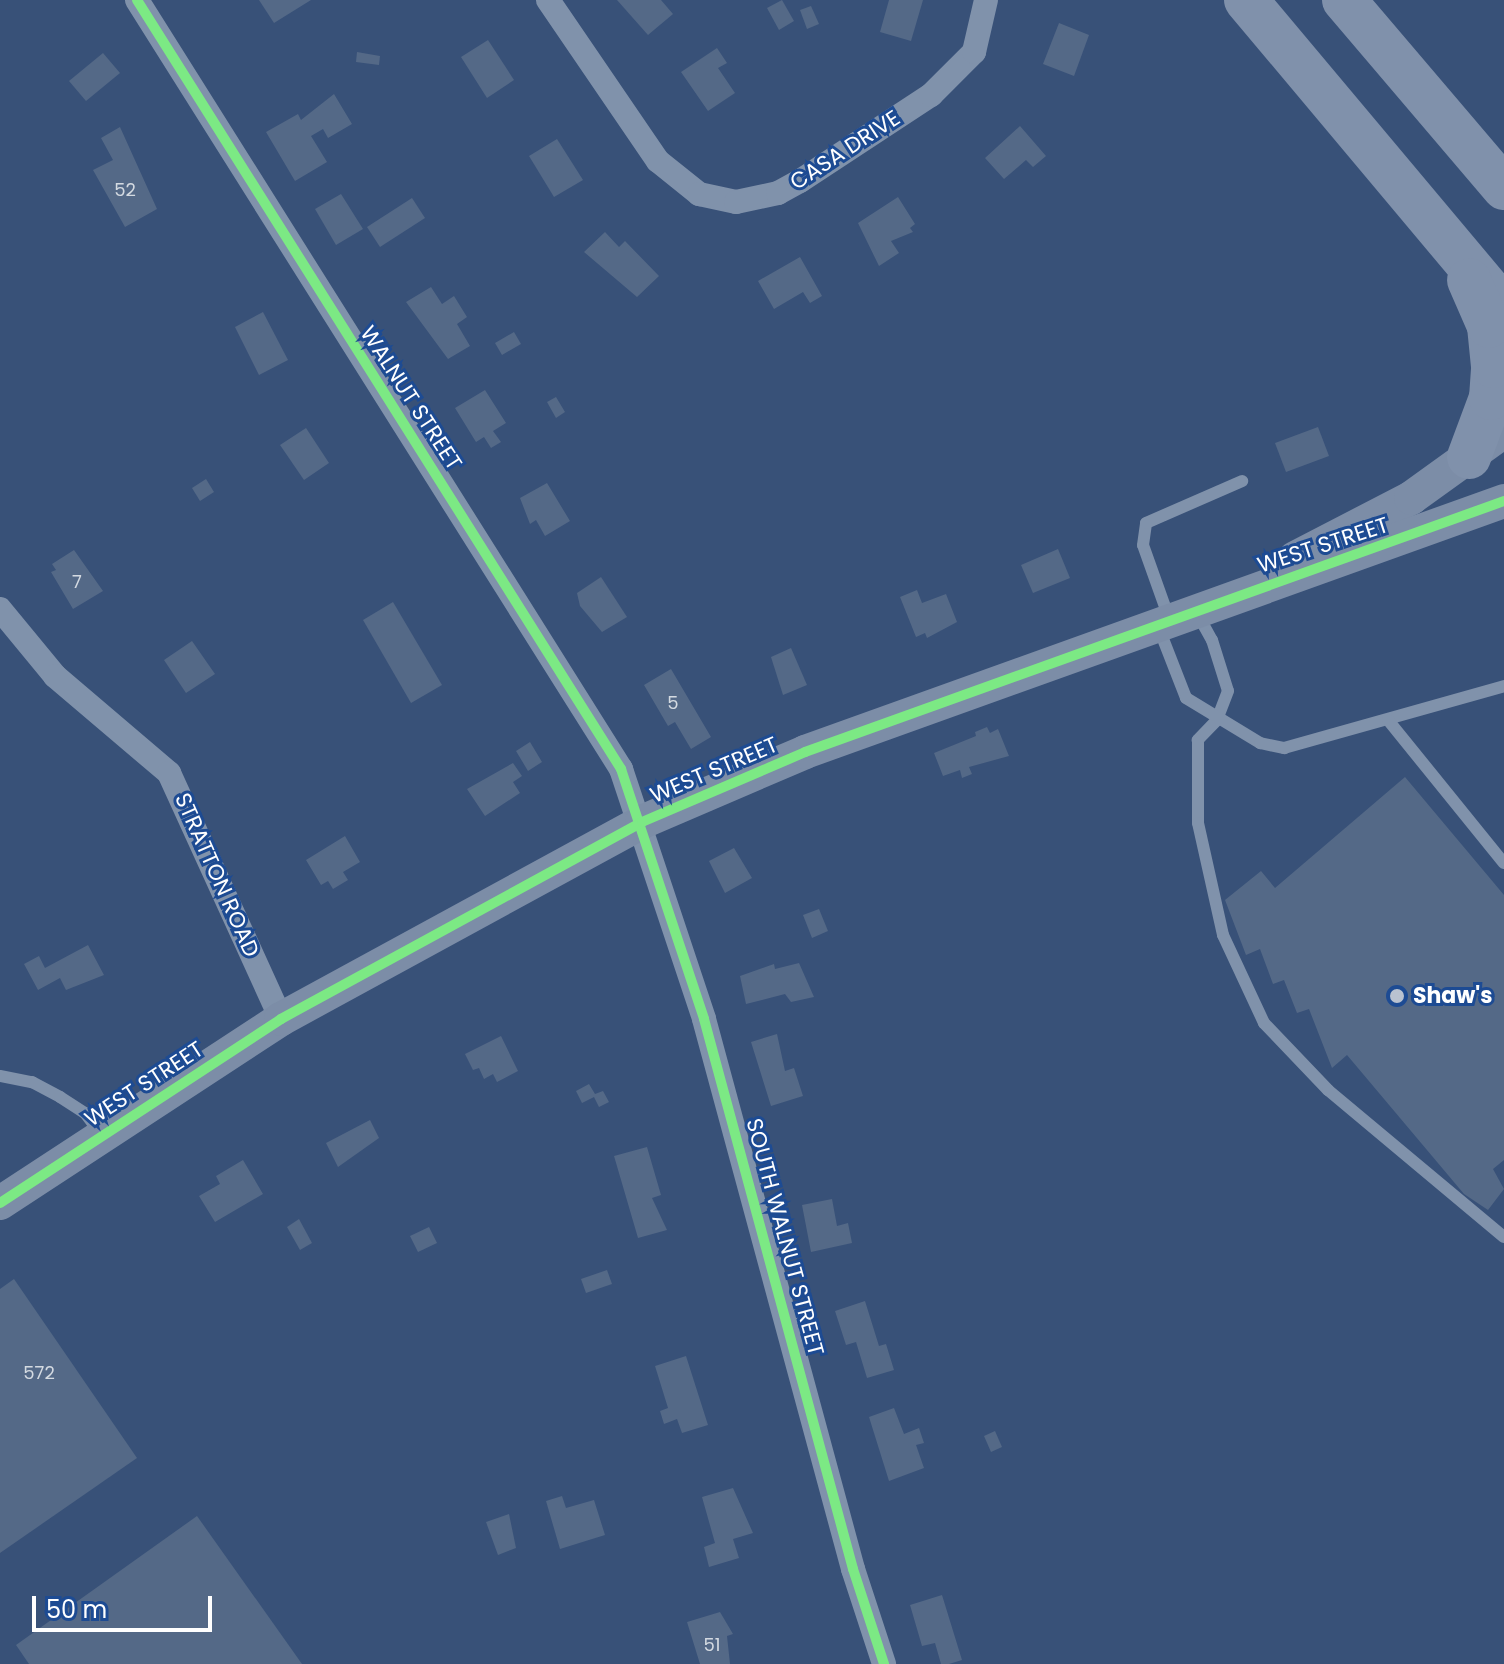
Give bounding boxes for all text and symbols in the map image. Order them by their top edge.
street label: CASA DRIVE [785,105,905,195]
house number: 52 [114,179,136,201]
street label: WALNUT STREET [355,321,467,475]
street label: WEST STREET [1254,511,1392,579]
house number: 7 [72,571,82,593]
house number: 5 [667,692,679,714]
street label: WEST STREET [646,731,782,809]
street label: STRATTON ROAD [169,789,265,961]
place label: Shaw's [1413,983,1492,1009]
marker: Shaw's [1388,987,1406,1005]
street label: WEST STREET [80,1036,208,1132]
street label: SOUTH WALNUT STREET [741,1115,829,1359]
house number: 572 [23,1362,55,1384]
scale bar [36,1580,216,1630]
text: 50 m [46,1593,107,1626]
house number: 51 [703,1634,721,1656]

